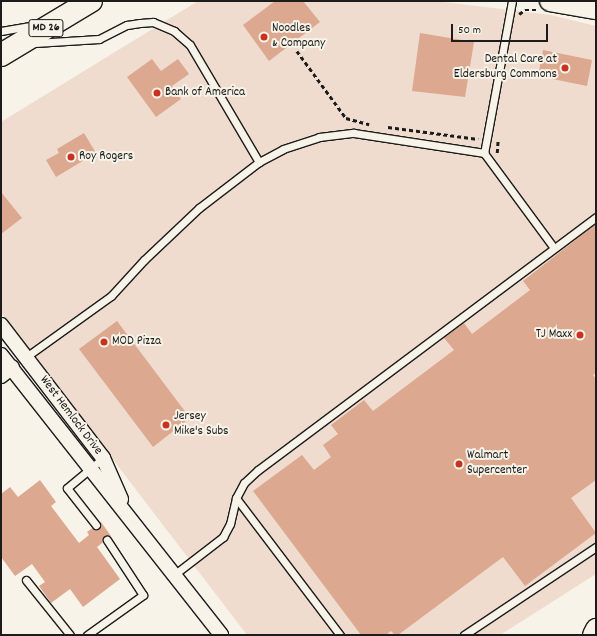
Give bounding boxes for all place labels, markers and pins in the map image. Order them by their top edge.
place label: Noodles & Company [272,22,325,53]
marker: Noodles & Company [259,32,269,42]
place label: Dental Care at Eldersburg Commons [454,53,557,84]
marker: Dental Care at Eldersburg Commons [560,63,570,73]
place label: Bank of America [165,85,245,101]
marker: Bank of America [152,88,162,98]
place label: Roy Rogers [79,149,133,165]
marker: Roy Rogers [66,152,76,162]
place label: TJ Maxx [536,327,572,343]
marker: TJ Maxx [575,330,585,340]
place label: MOD Pizza [112,334,161,350]
marker: MOD Pizza [99,337,109,347]
place label: Jersey Mike's Subs [174,410,228,441]
marker: Jersey Mike's Subs [161,420,171,430]
place label: Walmart Supercenter [467,449,527,480]
marker: Walmart Supercenter [454,459,464,469]

